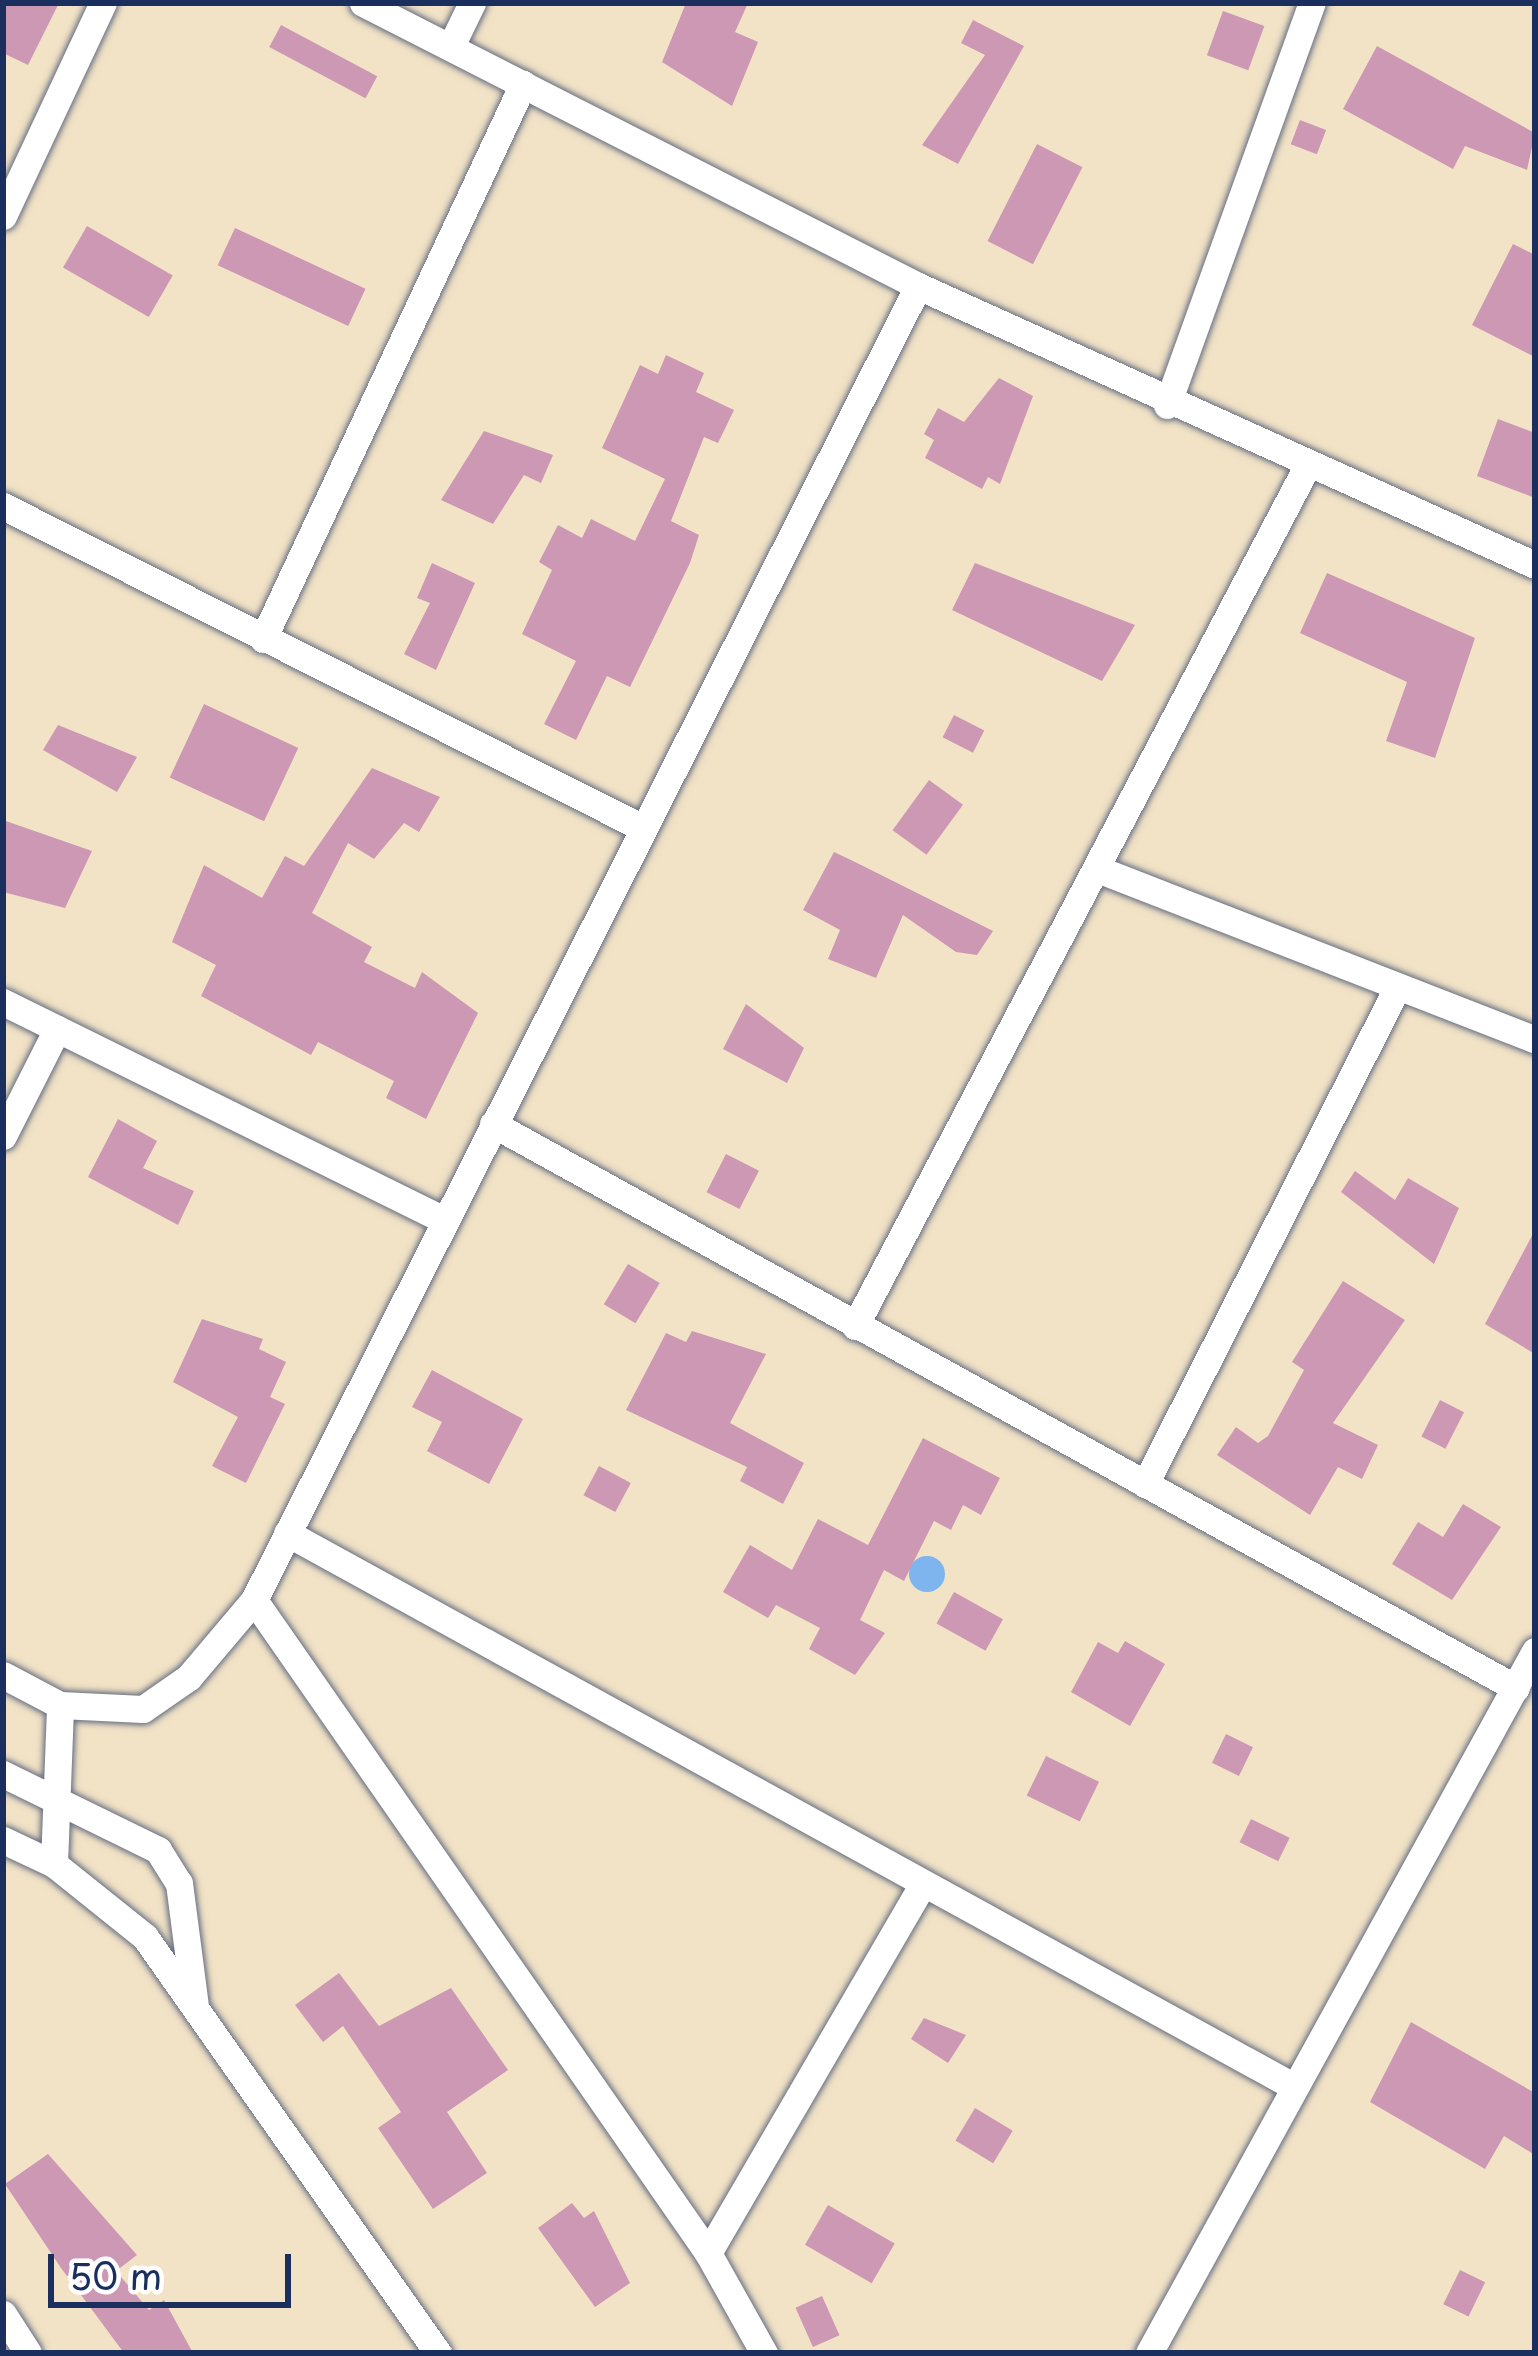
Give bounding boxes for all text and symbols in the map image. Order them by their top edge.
scale bar [54,2230,297,2304]
text: 50 m [69,2248,162,2302]

